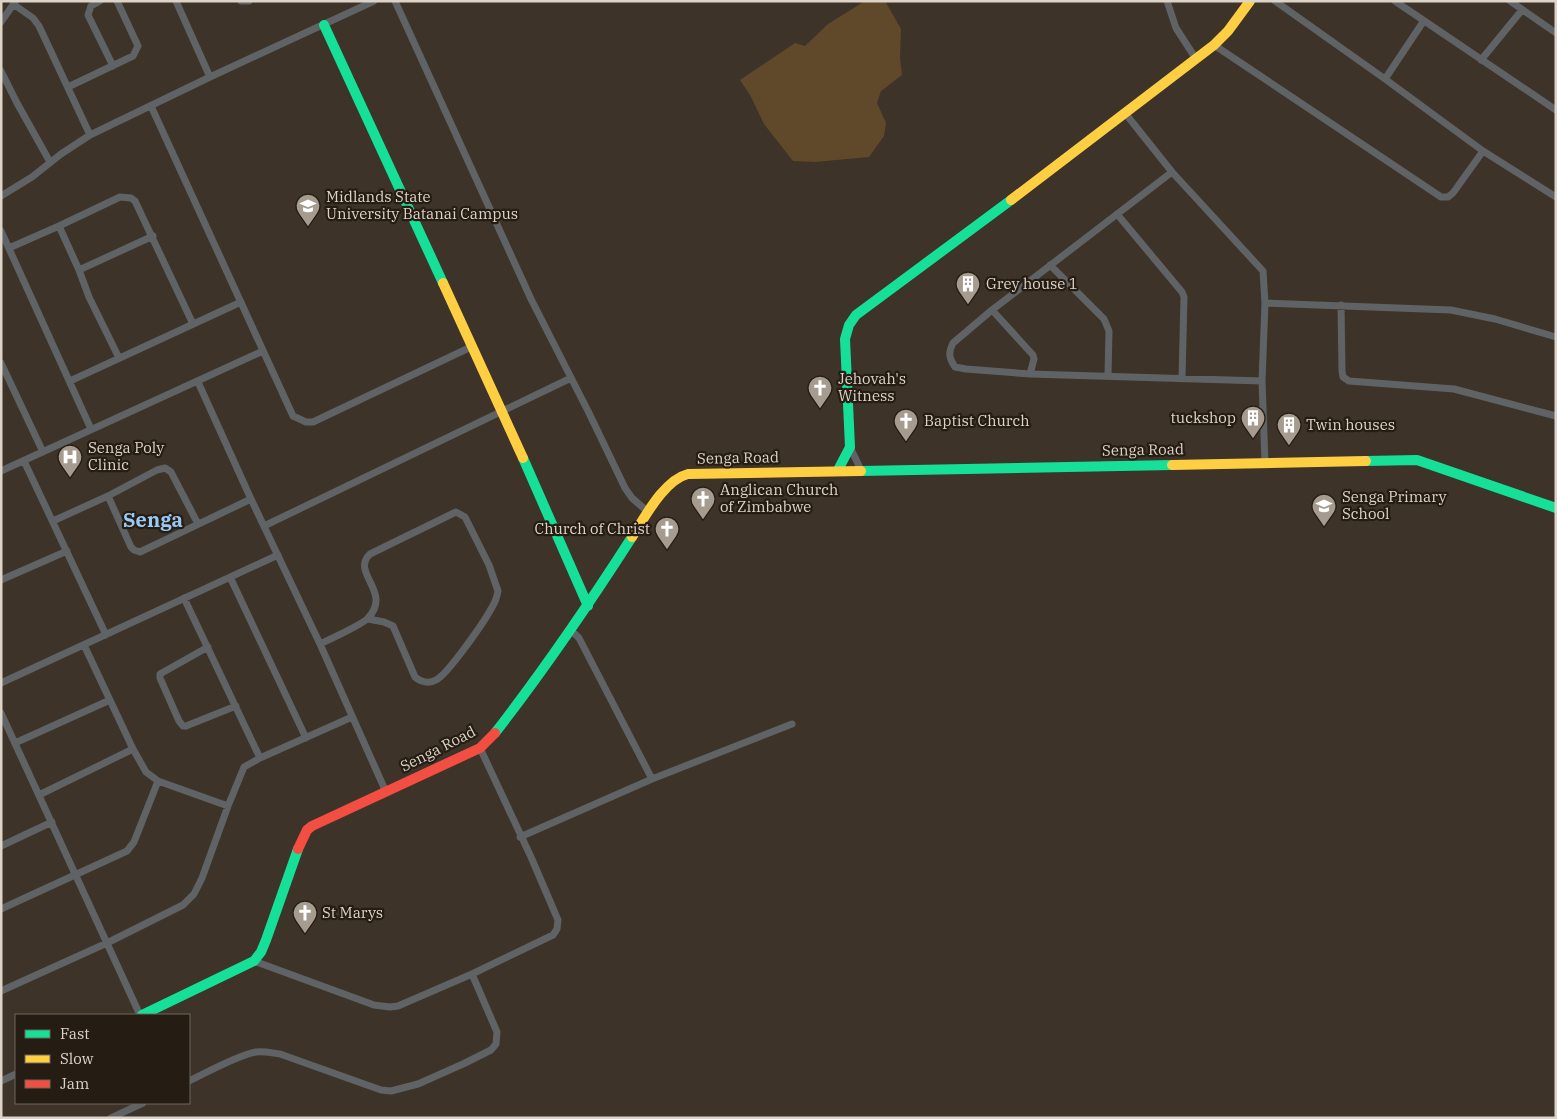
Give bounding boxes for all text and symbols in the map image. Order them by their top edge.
place label: Midlands State University Batanai Campus [326,187,518,223]
school or university icon: Midlands State University Batanai Campus [295,193,321,227]
building icon: Grey house 1 [955,271,981,305]
place label: Grey house 1 [986,274,1078,293]
place label: Jehovah's Witness [838,369,906,405]
church icon: Jehovah's Witness [807,375,833,409]
building icon: tuckshop [1240,405,1266,439]
church icon: Baptist Church [893,408,919,442]
place label: tuckshop [1171,408,1236,427]
place label: Baptist Church [924,411,1030,430]
building icon: Twin houses [1276,412,1302,446]
place label: Twin houses [1306,415,1395,434]
place label: Senga Poly Clinic [88,438,164,474]
street label: Senga Road [1102,439,1184,460]
hospital icon: Senga Poly Clinic [57,444,83,478]
street label: Senga Road [697,447,779,468]
place label: Anglican Church of Zimbabwe [720,480,838,516]
church icon: Anglican Church of Zimbabwe [690,486,716,520]
place label: Senga Primary School [1342,487,1446,523]
school or university icon: Senga Primary School [1311,493,1337,527]
district label: Senga [123,506,183,533]
church icon: Church of Christ [654,516,680,550]
place label: Church of Christ [534,519,650,538]
street label: Senga Road [397,721,479,776]
church icon: St Marys [292,900,318,934]
place label: St Marys [322,903,383,922]
legend [15,1014,190,1104]
text: Fast [60,1024,90,1043]
text: Slow [60,1049,94,1068]
text: Jam [60,1074,89,1093]

